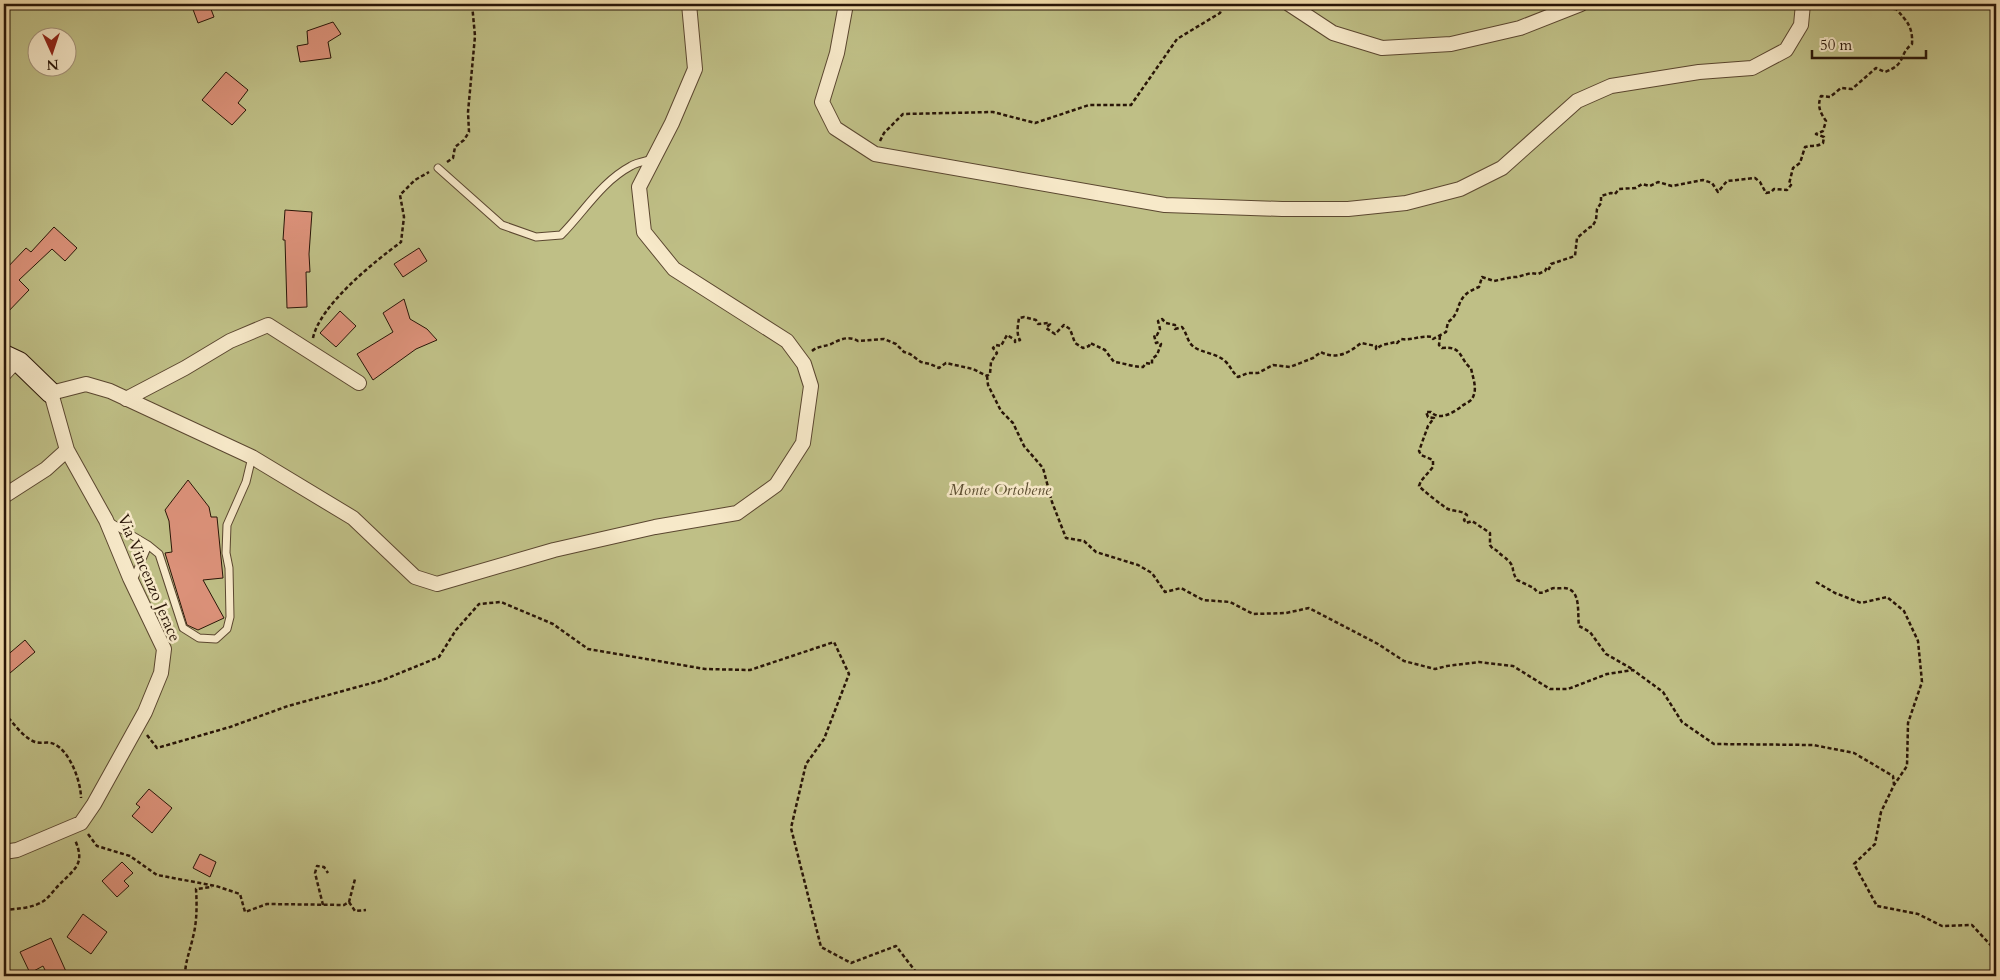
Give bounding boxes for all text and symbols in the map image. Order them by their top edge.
north arrow [28,28,78,78]
scale bar [1812,28,1926,60]
text: 50 m [1820,35,1852,55]
text: N [46,55,59,74]
park label: Monte Ortobene [949,479,1052,501]
street label: Via Vincenzo Jerace [112,511,186,645]

